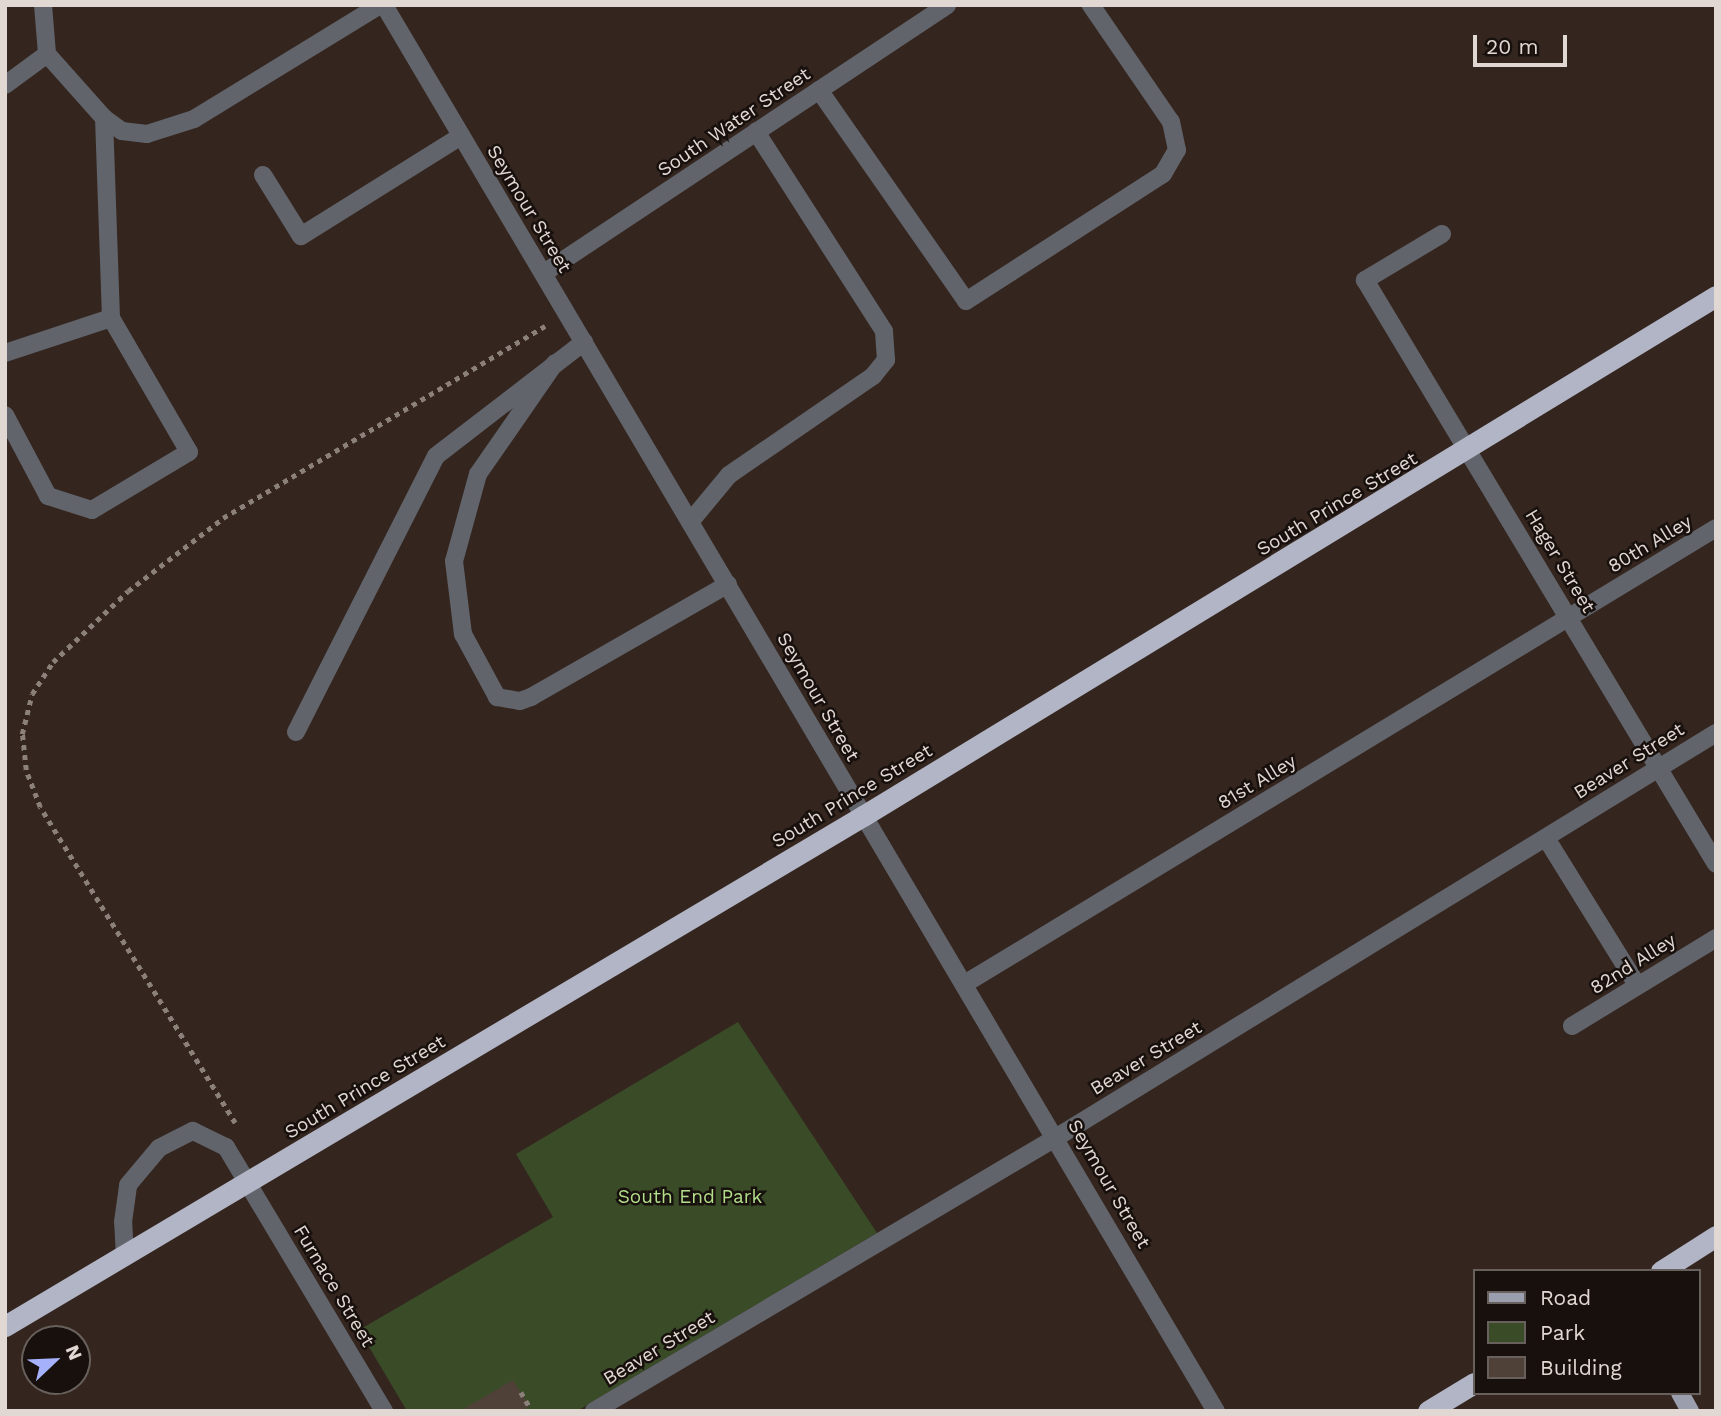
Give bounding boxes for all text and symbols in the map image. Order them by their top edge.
scale bar [1476,21,1570,65]
text: 20 m [1486,34,1538,59]
street label: South Water Street [653,62,815,182]
street label: Seymour Street [482,141,576,277]
street label: South Prince Street [1253,447,1421,561]
street label: Hager Street [1520,505,1600,617]
street label: 80th Alley [1604,510,1696,578]
street label: Seymour Street [772,628,864,766]
street label: Beaver Street [1570,718,1688,804]
street label: South Prince Street [768,739,936,853]
street label: 81st Alley [1213,750,1301,814]
street label: 82nd Alley [1586,929,1680,999]
street label: Beaver Street [1086,1016,1206,1100]
street label: South Prince Street [281,1030,449,1144]
street label: Seymour Street [1063,1115,1155,1253]
park label: South End Park [618,1186,762,1208]
street label: Furnace Street [289,1221,379,1351]
legend [1472,1269,1700,1395]
text: Road [1540,1285,1591,1310]
street label: Beaver Street [599,1306,719,1390]
text: Park [1540,1320,1585,1345]
north arrow [21,1325,91,1395]
text: N [61,1341,87,1363]
text: Building [1540,1355,1622,1380]

